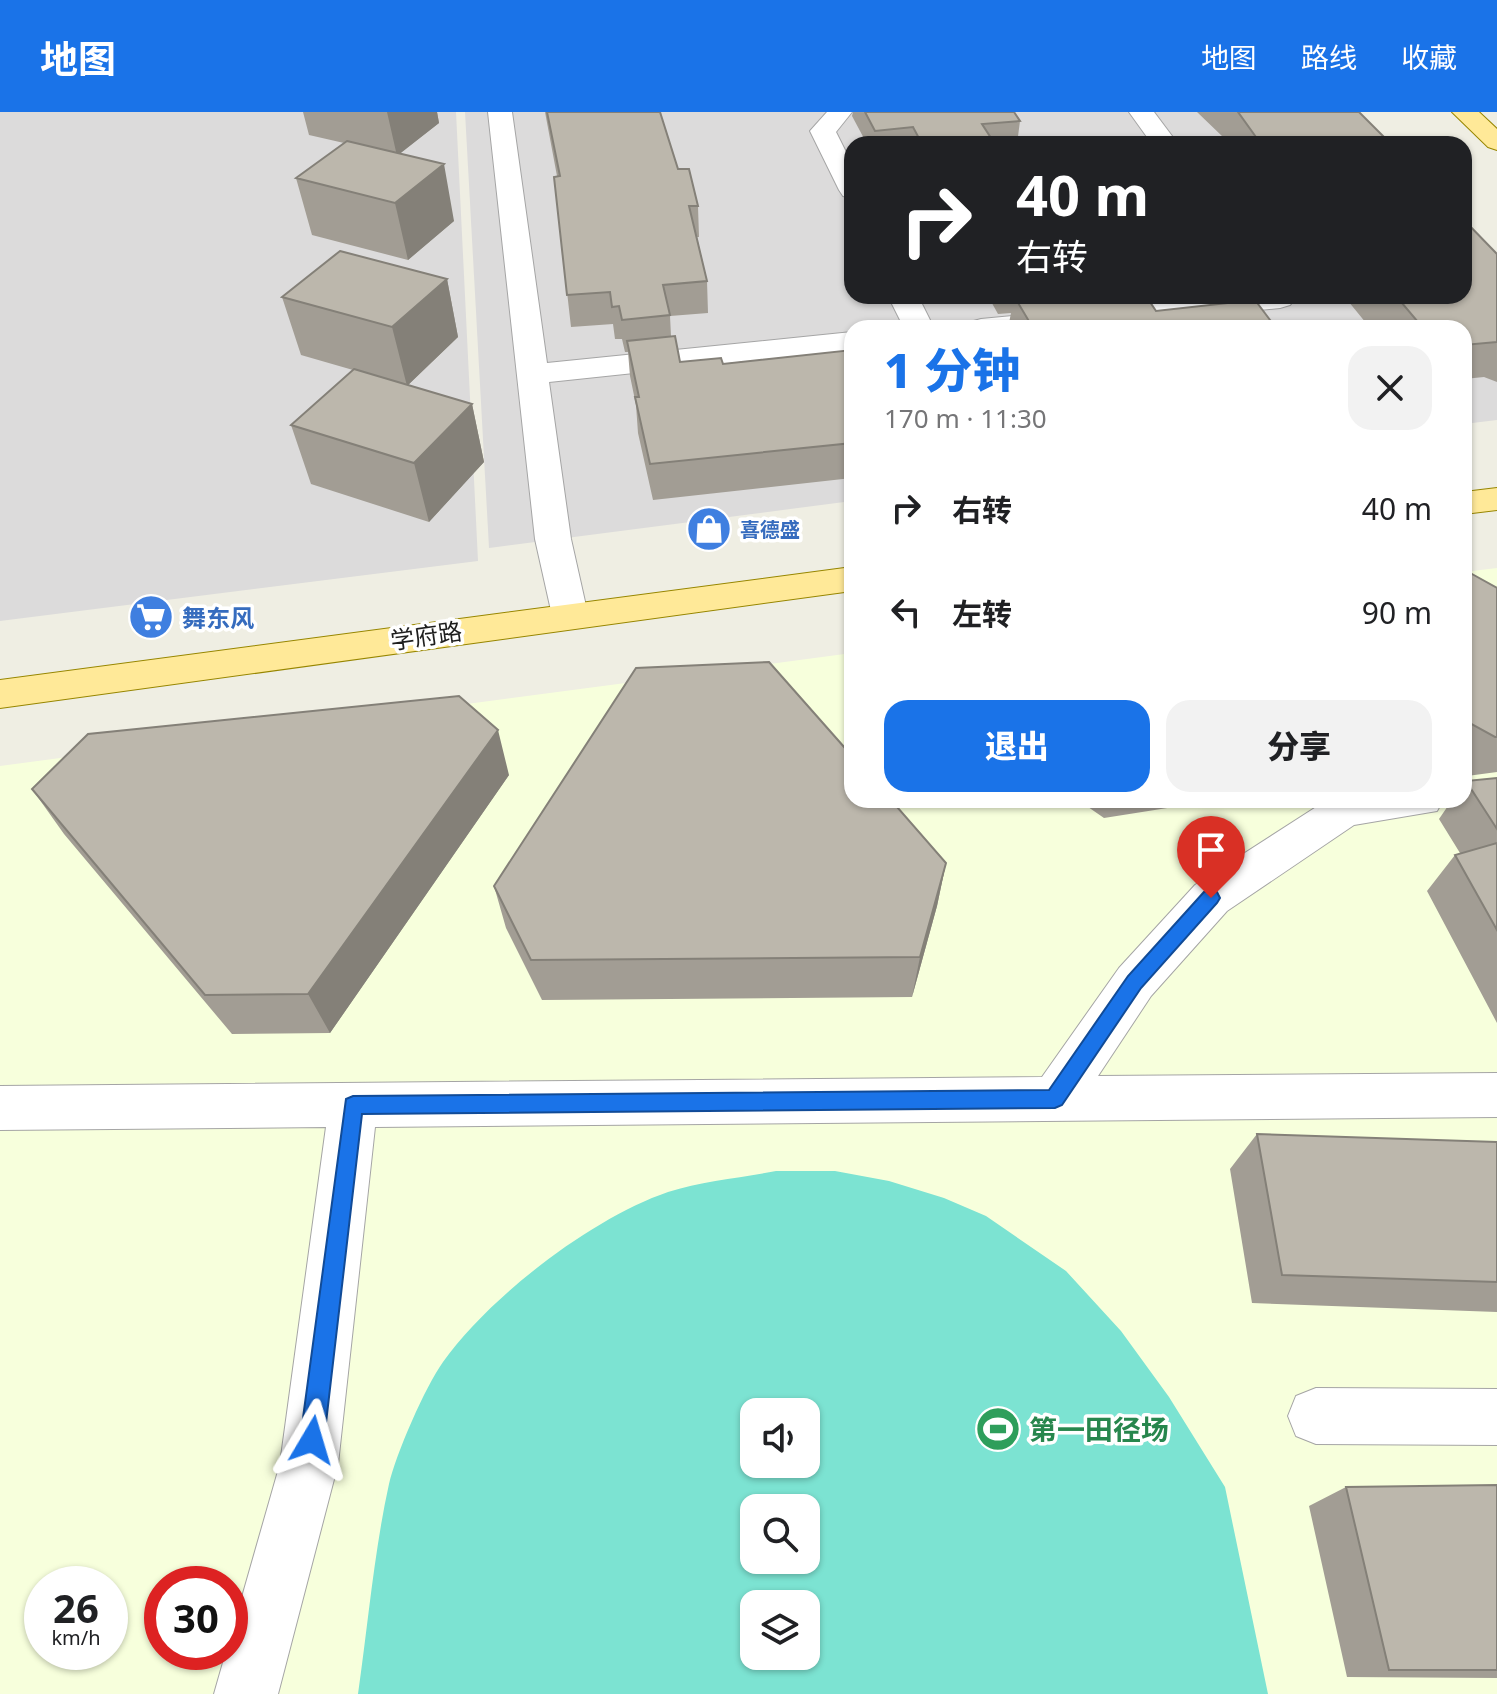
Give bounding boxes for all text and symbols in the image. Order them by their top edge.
text: 地图 [40,32,116,84]
text: 地图 [1201,38,1257,76]
text: 路线 [1301,38,1357,76]
text: 收藏 [1401,38,1457,76]
text: 40 m [1016,156,1149,232]
icon: right [884,168,988,272]
text: 右转 [1016,232,1088,281]
text: 1 分钟 [884,337,1020,402]
button: close [1348,346,1432,430]
text: 170 m · 11:30 [884,400,1047,436]
icon: right [884,486,928,530]
text: 40 m [1362,488,1432,529]
text: 右转 [952,489,1012,530]
shop icon: 喜德盛 [685,505,733,553]
place label: 喜德盛 [740,516,800,543]
icon: left [884,590,928,634]
text: 90 m [1362,592,1432,633]
supermarket icon: 舞东风 [127,593,175,641]
text: 左转 [952,593,1012,634]
place label: 舞东风 [182,601,254,634]
street label: 学府路 [388,614,464,656]
button: 退出 [884,700,1150,792]
button: 分享 [1166,700,1432,792]
pin [1177,816,1245,898]
icon: arrive [1189,828,1233,872]
position arrow [270,1398,354,1482]
map controls [740,1398,820,1670]
button: sound [740,1398,820,1478]
sports icon: 第一田径场 [974,1405,1022,1453]
place label: 第一田径场 [1029,1410,1169,1448]
button: search [740,1494,820,1574]
speed limit sign: 30 [144,1566,248,1670]
text: 26 [53,1580,99,1635]
button: layers [740,1590,820,1670]
text: km/h [51,1624,101,1651]

